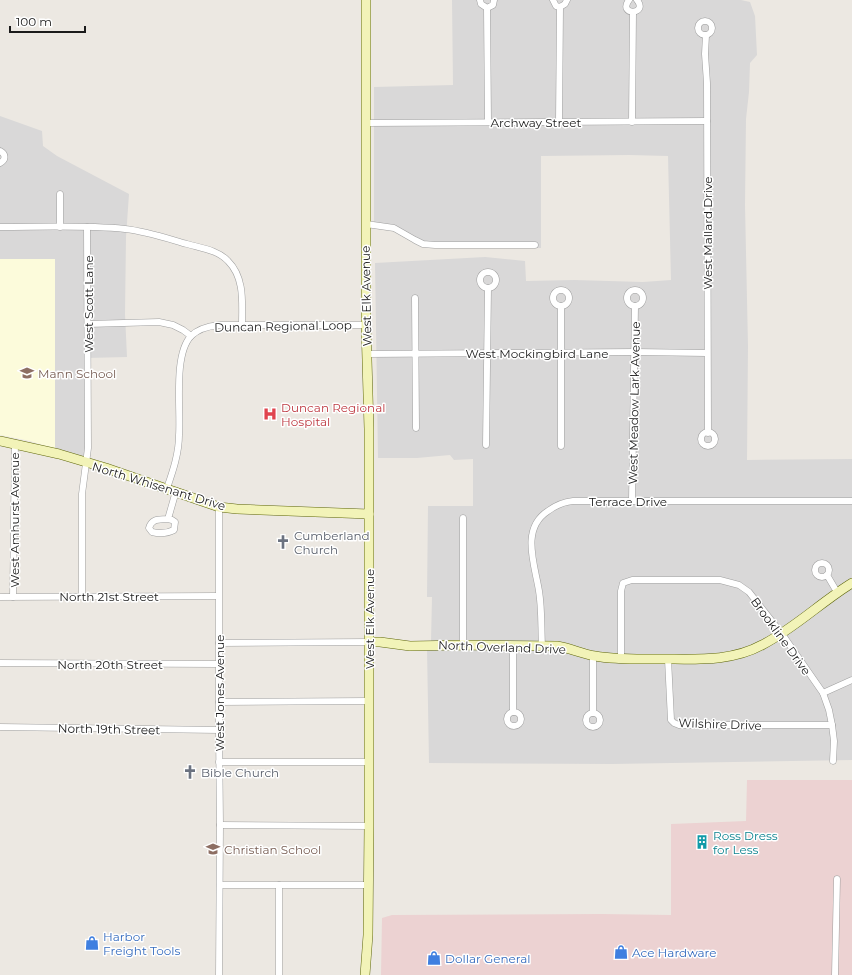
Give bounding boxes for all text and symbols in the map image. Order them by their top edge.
scale bar [10,8,85,34]
text: 100 m [16,14,52,29]
street label: Archway Street [490,115,582,130]
street label: West Mallard Drive [700,176,715,290]
street label: West Elk Avenue [358,246,374,346]
street label: West Scott Lane [81,255,96,353]
street label: Duncan Regional Loop [214,317,352,335]
street label: West Meadow Lark Avenue [625,321,643,485]
street label: West Mockingbird Lane [466,346,609,361]
school or university icon: Mann School [19,365,35,381]
place label: Mann School [38,366,116,381]
place label: Duncan Regional Hospital [281,400,386,429]
hospital icon: Duncan Regional Hospital [262,406,278,422]
street label: West Amhurst Avenue [7,452,22,588]
street label: North Whisenant Drive [90,459,228,513]
street label: Terrace Drive [589,494,667,509]
place label: Cumberland Church [294,528,370,557]
church icon: Cumberland Church [275,534,291,550]
street label: West Elk Avenue [362,569,377,669]
street label: North 21st Street [59,589,159,604]
street label: Brookline Drive [748,594,814,678]
street label: West Jones Avenue [212,635,227,751]
street label: North Overland Drive [438,637,566,657]
street label: North 20th Street [57,657,163,672]
street label: Wilshire Drive [678,715,762,733]
street label: North 19th Street [58,721,161,737]
church icon: Bible Church [182,764,198,780]
place label: Bible Church [201,765,279,780]
place label: Ross Dress for Less [713,828,778,857]
building icon: Ross Dress for Less [694,834,710,850]
school or university icon: Christian School [205,841,221,857]
place label: Christian School [224,842,321,857]
place label: Harbor Freight Tools [103,929,180,958]
shop icon: Harbor Freight Tools [84,935,100,951]
shop icon: Ace Hardware [613,944,629,960]
place label: Ace Hardware [632,945,717,960]
shop icon: Dollar General [426,950,442,966]
place label: Dollar General [445,951,530,966]

